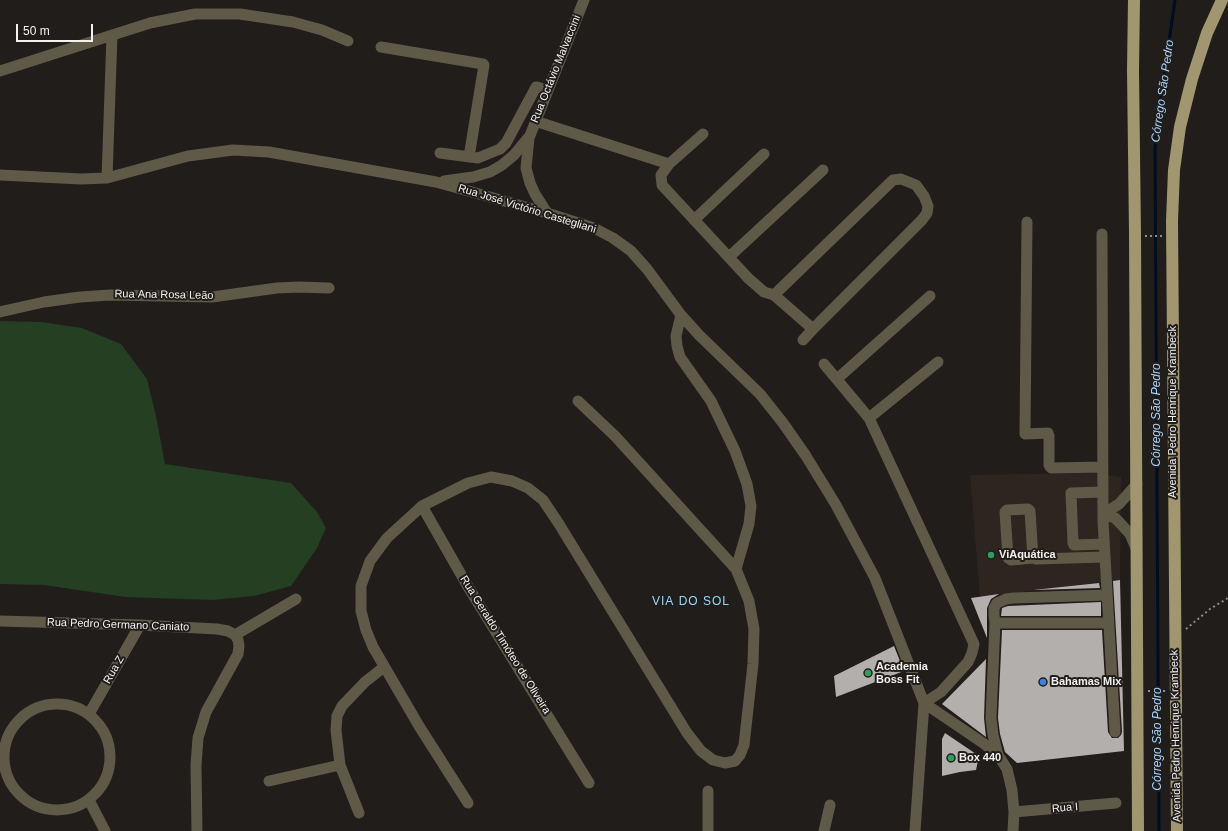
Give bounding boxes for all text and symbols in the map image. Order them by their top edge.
street label: Rua Octávio Malvaccini [528,13,584,125]
scale bar [18,16,95,42]
text: 50 m [23,24,50,38]
water label: Córrego São Pedro [1149,39,1177,143]
street label: Rua José Victório Castegliani [456,182,598,236]
street label: Rua Ana Rosa Leão [114,288,214,302]
street label: Avenida Pedro Henrique Krambeck [1166,326,1180,498]
water label: Córrego São Pedro [1150,363,1164,467]
place label: ViAquática [999,548,1056,562]
marker: ViAquática [986,550,996,560]
street label: Rua Geraldo Timóteo de Oliveira [457,573,553,717]
district label: VIA DO SOL [652,595,730,609]
street label: Rua Pedro Germano Caniato [47,616,189,634]
street label: Avenida Pedro Henrique Krambeck [1168,650,1184,822]
street label: Rua Z [101,654,127,686]
place label: Academia Boss Fit [876,660,928,686]
marker: Academia Boss Fit [863,668,873,678]
place label: Bahamas Mix [1051,675,1121,689]
marker: Bahamas Mix [1038,677,1048,687]
water label: Córrego São Pedro [1151,687,1165,791]
place label: Box 440 [959,751,1001,765]
marker: Box 440 [946,753,956,763]
street label: Rua I [1051,800,1079,816]

